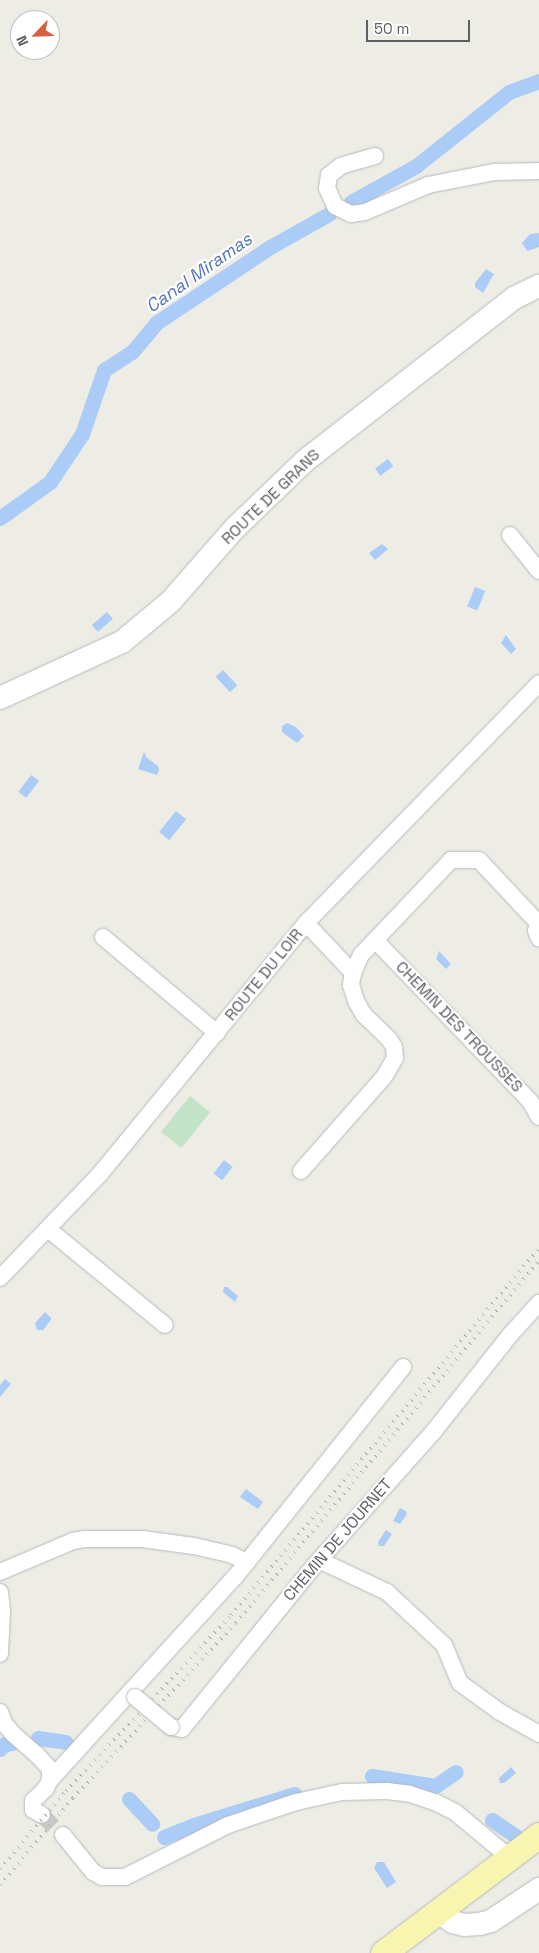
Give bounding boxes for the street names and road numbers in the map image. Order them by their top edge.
street label: ROUTE DE GRANS [218,445,324,549]
street label: ROUTE DU LOIR [221,925,307,1025]
street label: CHEMIN DES TROUSSES [391,957,527,1097]
street label: CHEMIN DE JOURNET [280,1475,396,1605]

